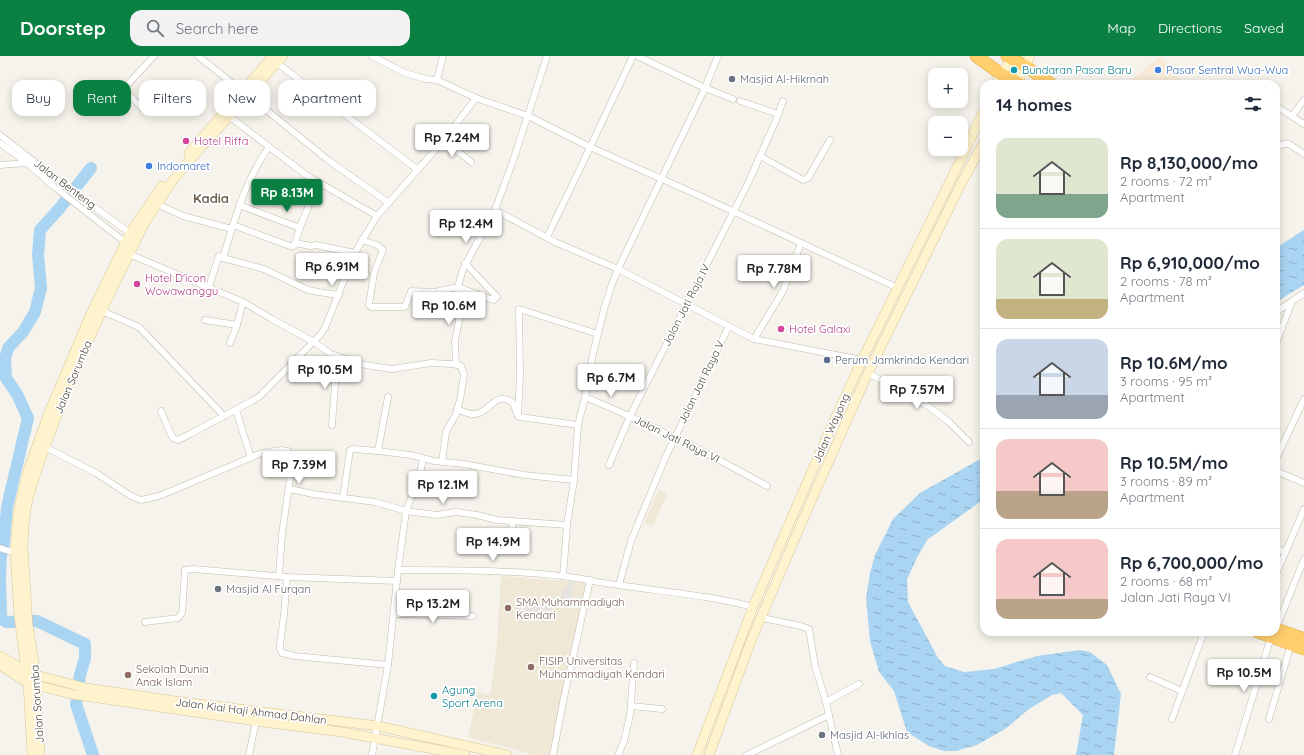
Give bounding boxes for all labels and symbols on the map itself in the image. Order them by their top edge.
place label: Bundaran Pasar Baru [1022,63,1132,77]
place label: Pasar Sentral Wua-Wua [1166,63,1288,77]
marker: Bundaran Pasar Baru [1009,65,1019,75]
marker: Pasar Sentral Wua-Wua [1153,65,1163,75]
place label: Masjid Al-Hikmah [740,72,829,86]
marker: Masjid Al-Hikmah [727,74,737,84]
pin: Rp 7.24M [411,124,493,158]
place label: Hotel Riffa [194,134,248,148]
marker: Hotel Riffa [181,136,191,146]
street label: Jalan Benteng [31,156,99,212]
place label: Indomaret [157,159,210,173]
marker: Indomaret [144,161,154,171]
pin: Rp 8.13M [246,179,328,213]
district label: Kadia [193,190,229,206]
pin: Rp 12.4M [425,210,507,244]
pin: Rp 6.91M [291,253,373,287]
pin: Rp 7.78M [733,255,815,289]
street label: Jalan Jati Raja IV [659,262,713,348]
place label: Hotel D'icon Wowawanggu [145,271,218,298]
marker: Hotel D'icon Wowawanggu [132,279,142,289]
pin: Rp 10.6M [408,292,490,326]
place label: Hotel Galaxi [789,322,850,336]
marker: Hotel Galaxi [776,324,786,334]
street label: Jalan Sorumba [51,338,95,416]
street label: Jalan Jati Raya V [675,338,727,426]
place label: Perum Jamkrindo Kendari [835,353,969,367]
marker: Perum Jamkrindo Kendari [822,355,832,365]
pin: Rp 10.5M [284,356,366,390]
pin: Rp 6.7M [574,364,648,398]
pin: Rp 7.57M [876,376,958,410]
street label: Jalan Wayong [809,391,853,465]
street label: Jalan Jati Raya VI [632,412,722,466]
pin: Rp 7.39M [258,451,340,485]
pin: Rp 12.1M [402,471,484,505]
pin: Rp 14.9M [452,528,534,562]
place label: Masjid Al Furqan [226,582,311,596]
marker: Masjid Al Furqan [213,584,223,594]
pin: Rp 13.2M [392,590,474,624]
place label: SMA Muhammadiyah Kendari [516,595,625,622]
marker: SMA Muhammadiyah Kendari [503,603,513,613]
place label: FISIP Universitas Muhammadiyah Kendari [539,654,665,681]
pin: Rp 10.5M [1203,659,1285,693]
place label: Sekolah Dunia Anak Islam [136,662,209,689]
marker: FISIP Universitas Muhammadiyah Kendari [526,662,536,672]
street label: Jalan Sorumba [27,665,47,743]
marker: Sekolah Dunia Anak Islam [123,670,133,680]
place label: Agung Sport Arena [442,683,503,710]
marker: Agung Sport Arena [429,691,439,701]
street label: Jalan Kiai Haji Ahmad Dahlan [175,695,327,727]
place label: Masjid Al-Ikhlas [830,728,909,742]
marker: Masjid Al-Ikhlas [817,730,827,740]

